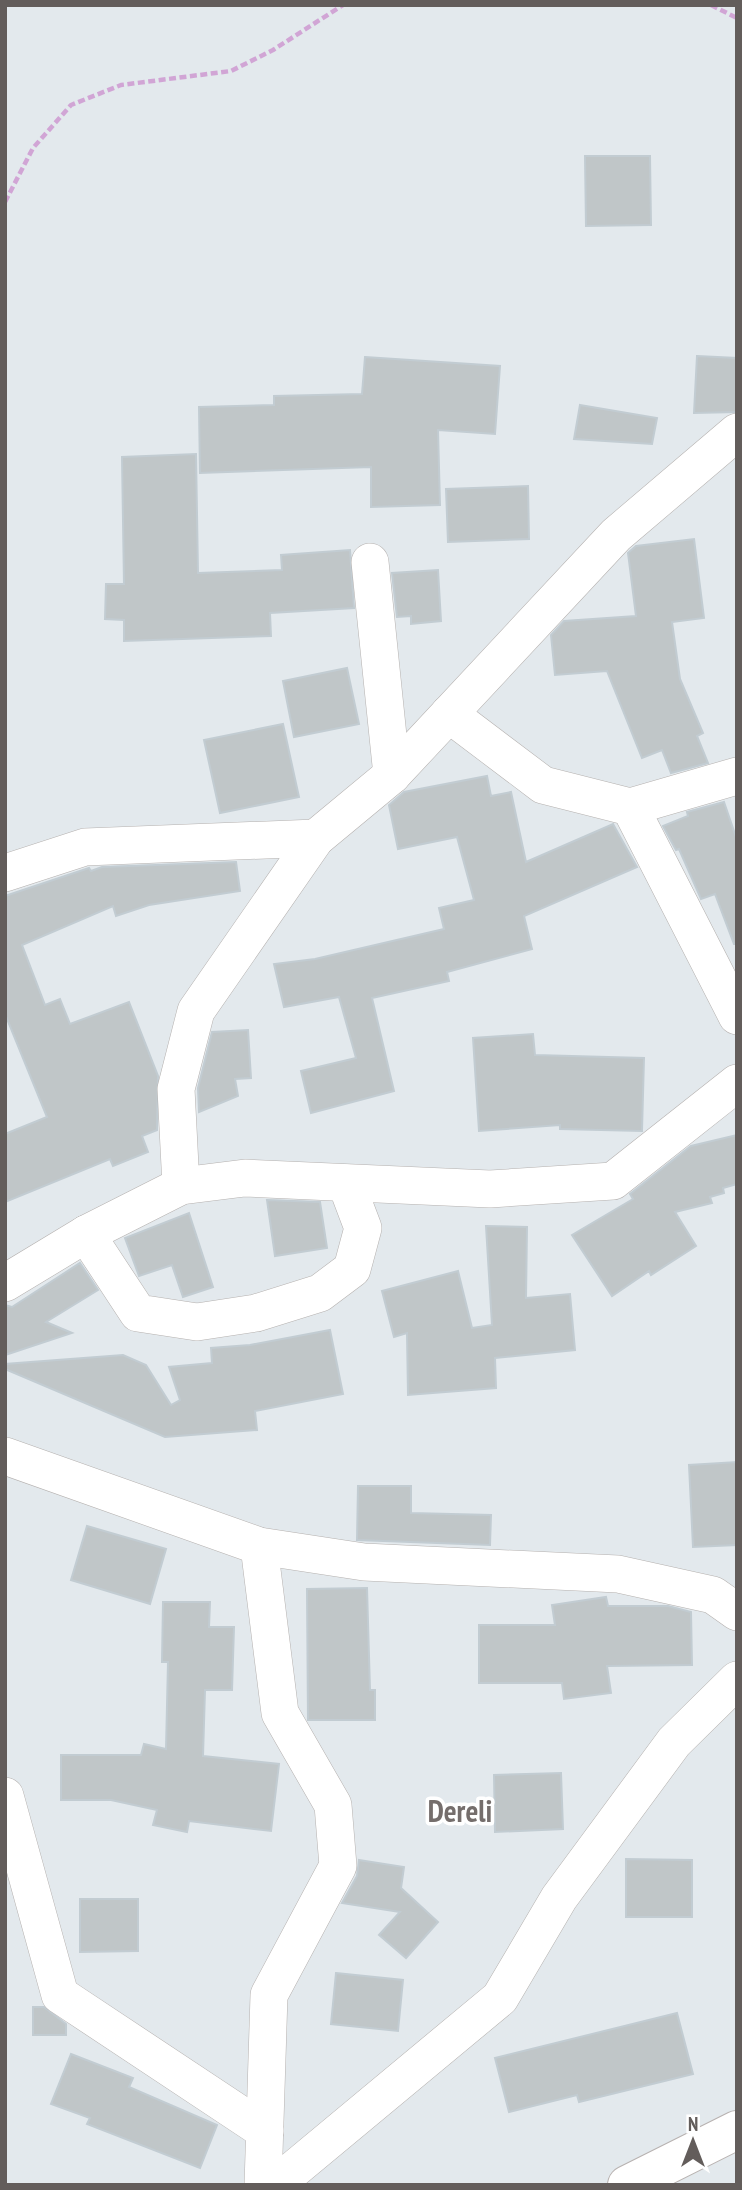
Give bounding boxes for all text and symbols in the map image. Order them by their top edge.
district label: Dereli [428,1791,492,1830]
north arrow [658,2106,728,2176]
text: N [688,2112,698,2136]

